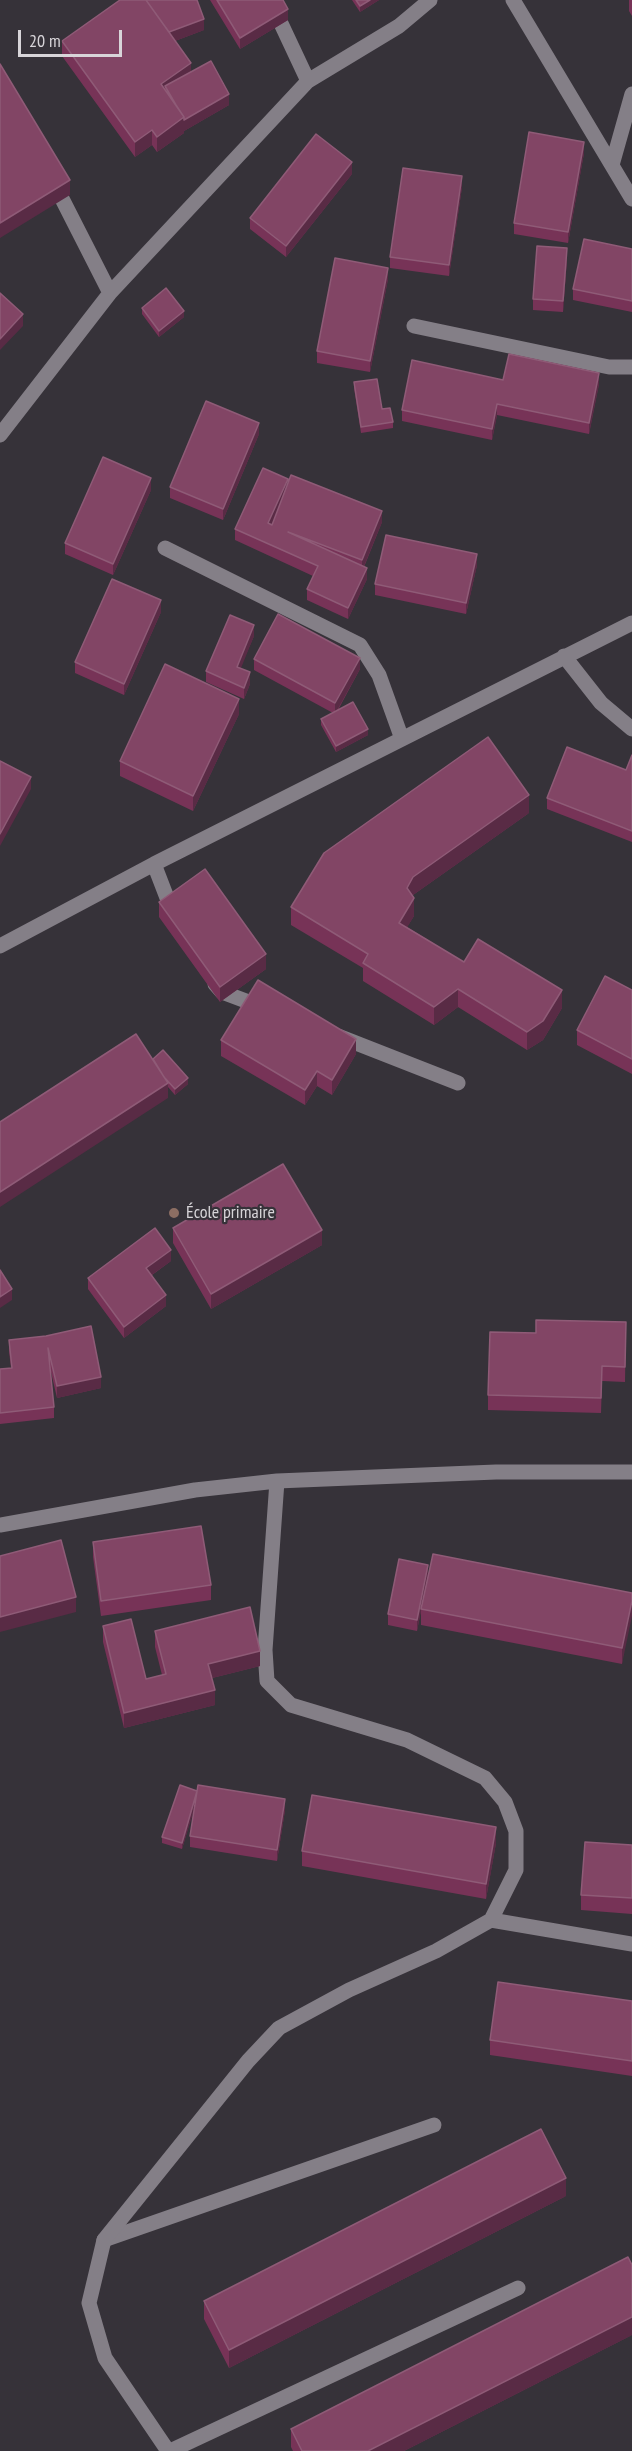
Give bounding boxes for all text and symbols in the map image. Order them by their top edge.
scale bar [21,18,124,56]
text: 20 m [29,29,61,52]
place label: École primaire [186,1202,275,1224]
marker: École primaire [167,1206,181,1220]

